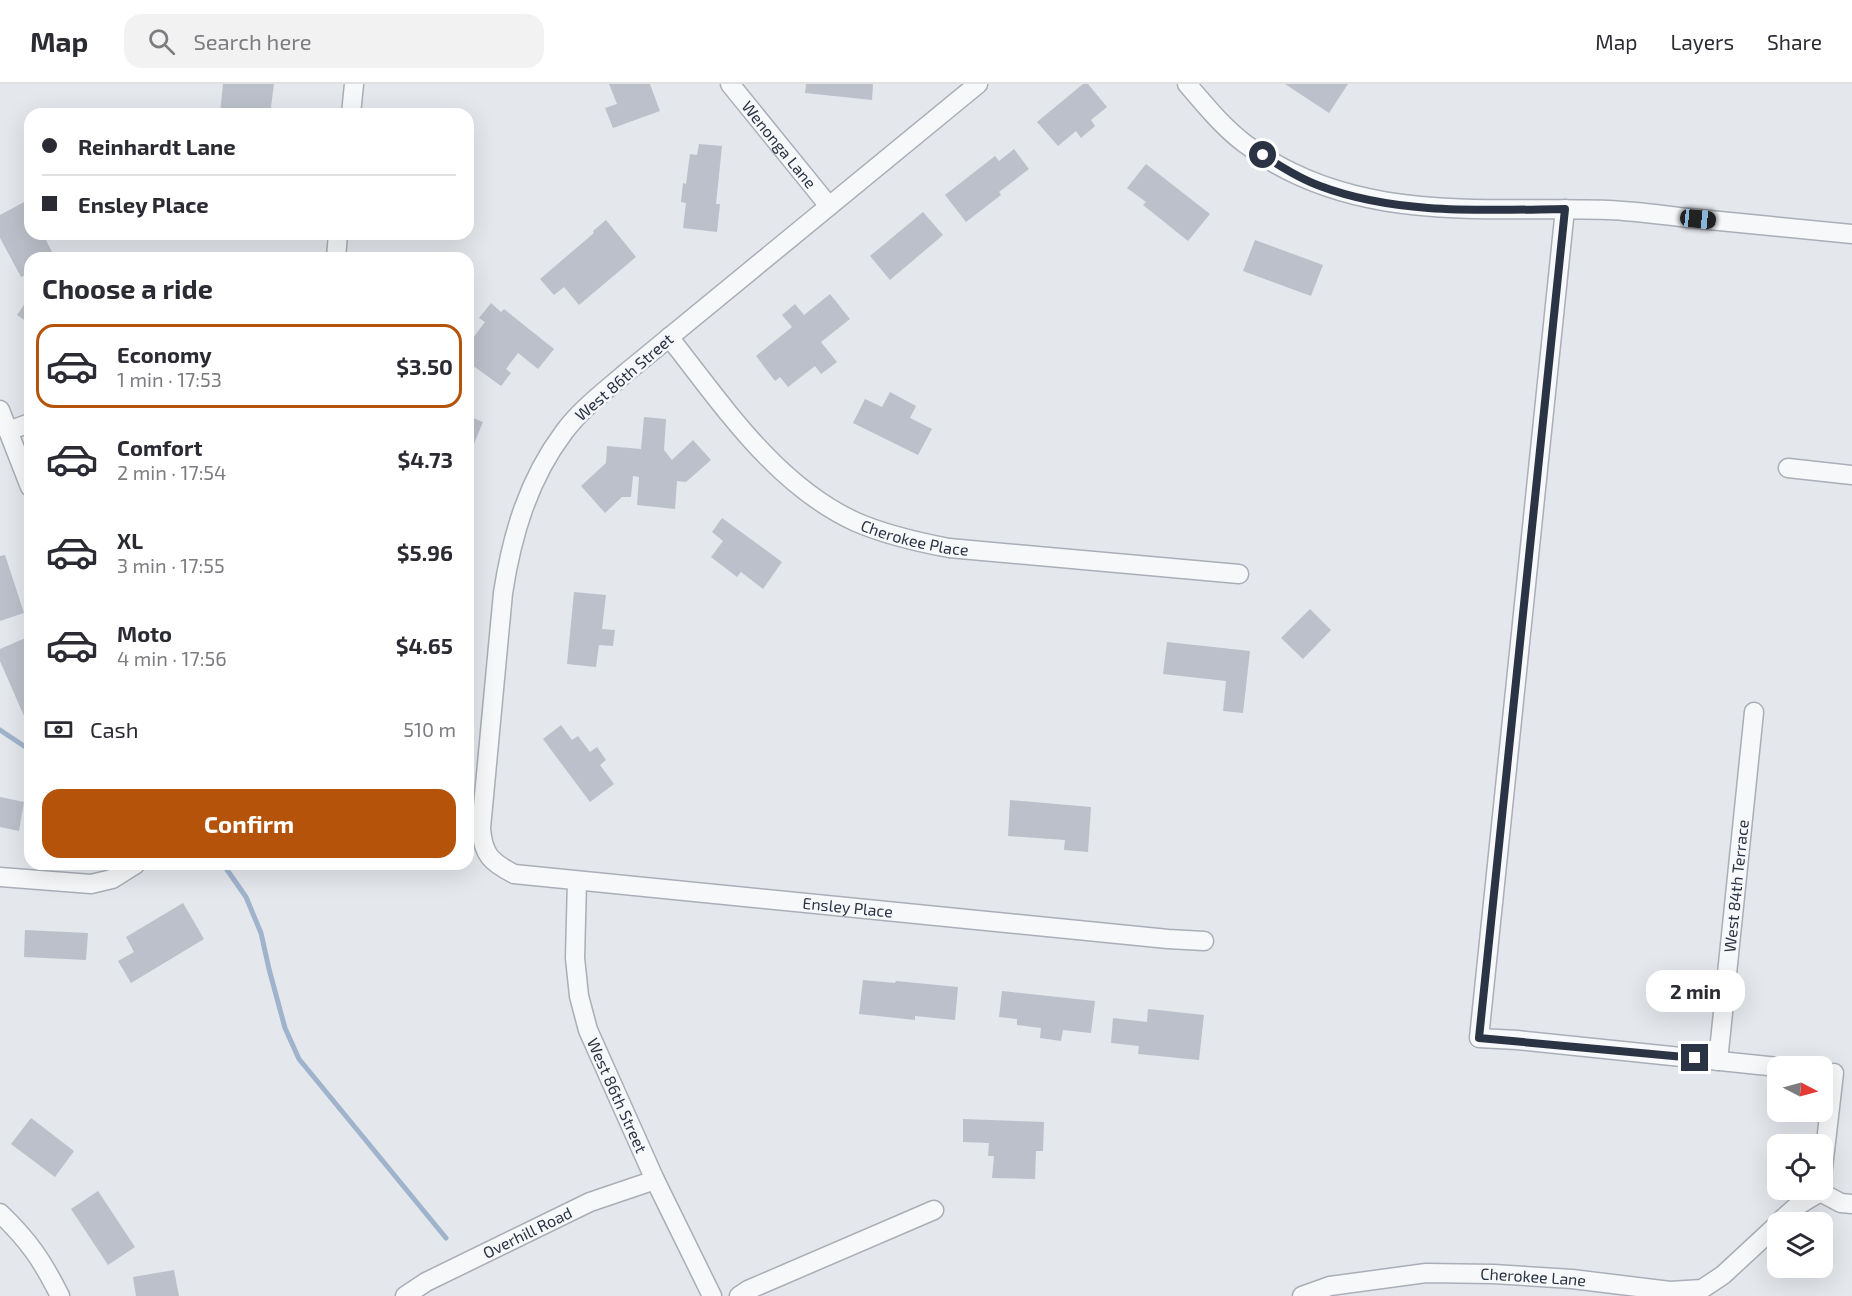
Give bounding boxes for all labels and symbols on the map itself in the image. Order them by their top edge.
street label: Wenonga Lane [738,97,821,192]
route start [1249,141,1276,168]
car [1679,208,1717,230]
street label: West 86th Street [571,329,677,424]
street label: Cherokee Place [858,515,969,559]
street label: West 84th Terrace [1719,818,1752,953]
street label: Ensley Place [802,893,894,921]
callout: 2 min [1646,971,1744,1013]
street label: West 86th Street [584,1035,652,1156]
route end [1681,1044,1708,1071]
north arrow [1767,1056,1833,1122]
street label: Overhill Road [479,1202,575,1262]
street label: Cherokee Lane [1480,1264,1587,1290]

